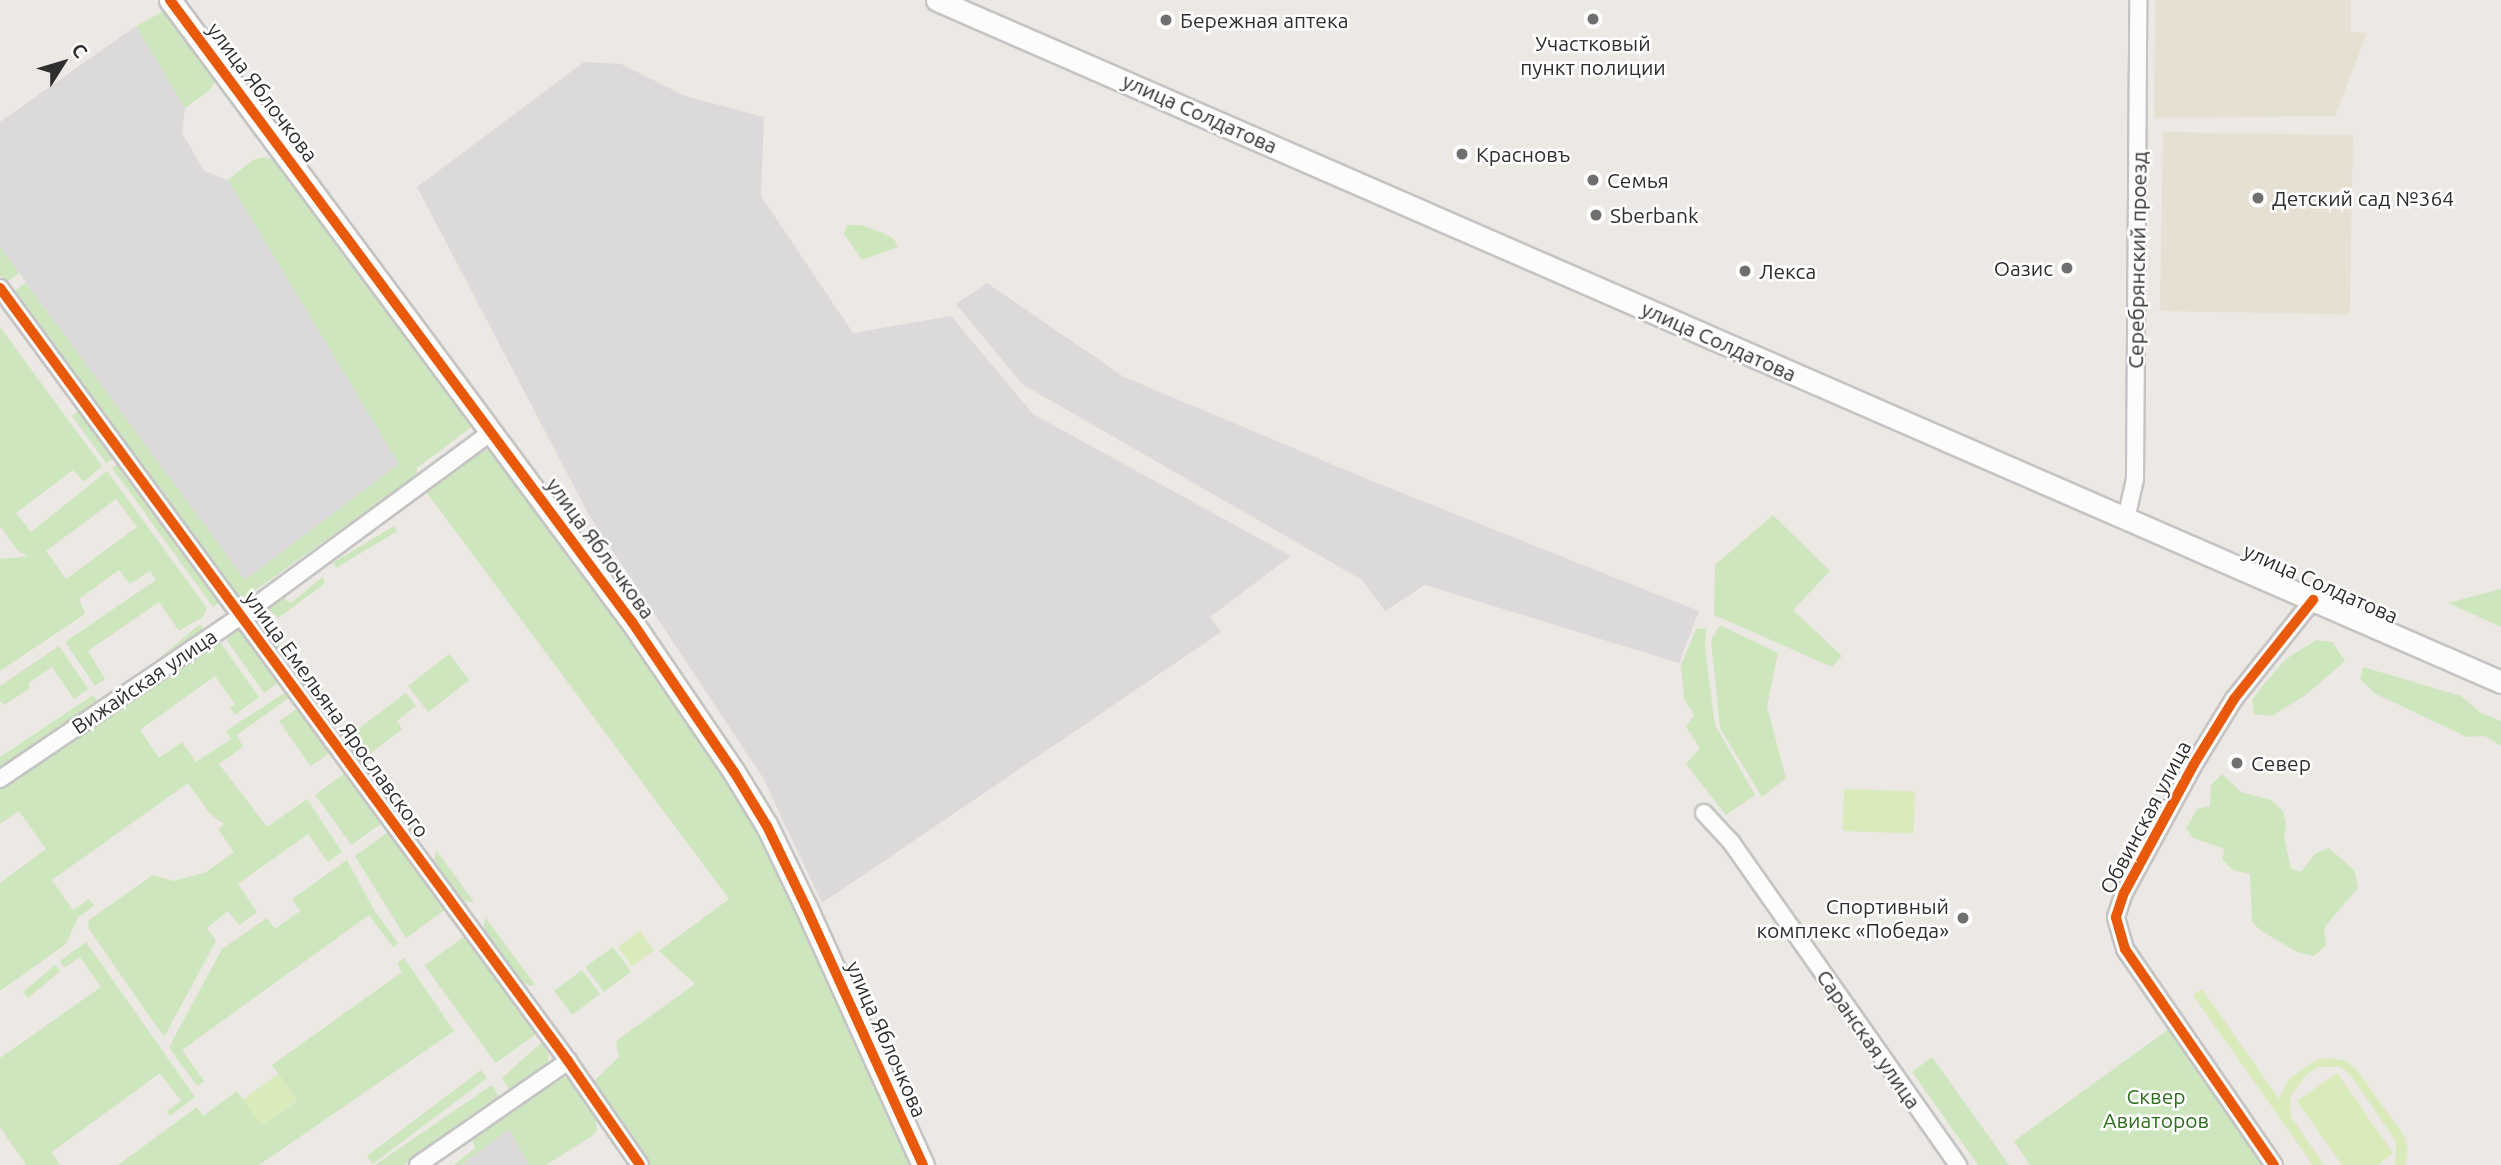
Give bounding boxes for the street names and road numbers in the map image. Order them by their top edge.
street label: улица Яблочкова [202,17,324,167]
street label: улица Солдатова [1119,68,1281,158]
street label: Серебрянский проезд [2123,151,2151,369]
street label: улица Солдатова [1638,296,1800,386]
street label: улица Яблочкова [541,473,661,623]
street label: улица Солдатова [2240,538,2402,628]
street label: улица Емельяна Ярославского [239,586,435,842]
street label: Вижайская улица [67,623,221,739]
street label: Обвинская улица [2094,736,2196,898]
street label: улица Яблочкова [841,957,933,1121]
street label: Саранская улица [1812,965,1926,1113]

